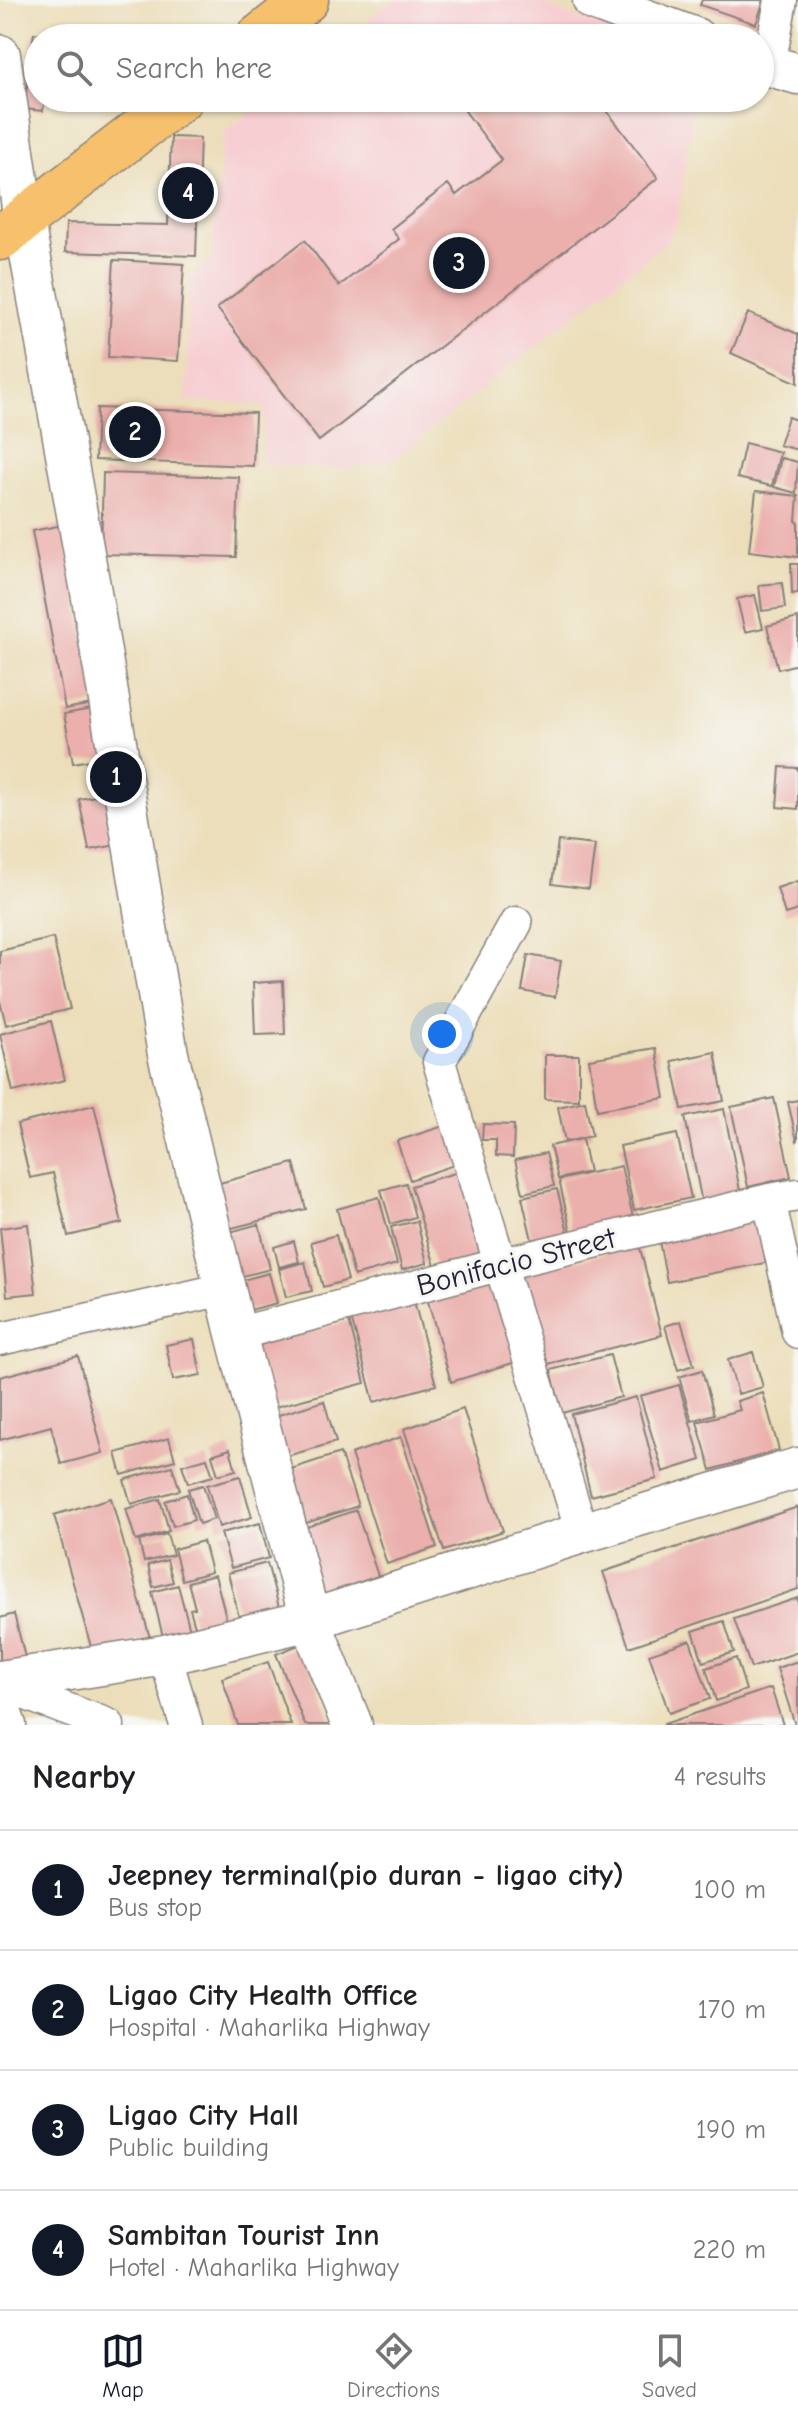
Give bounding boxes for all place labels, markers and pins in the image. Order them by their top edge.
pin: 4 [162,163,214,223]
pin: 3 [433,233,485,293]
pin: 2 [109,402,161,462]
pin: 1 [90,747,142,807]

